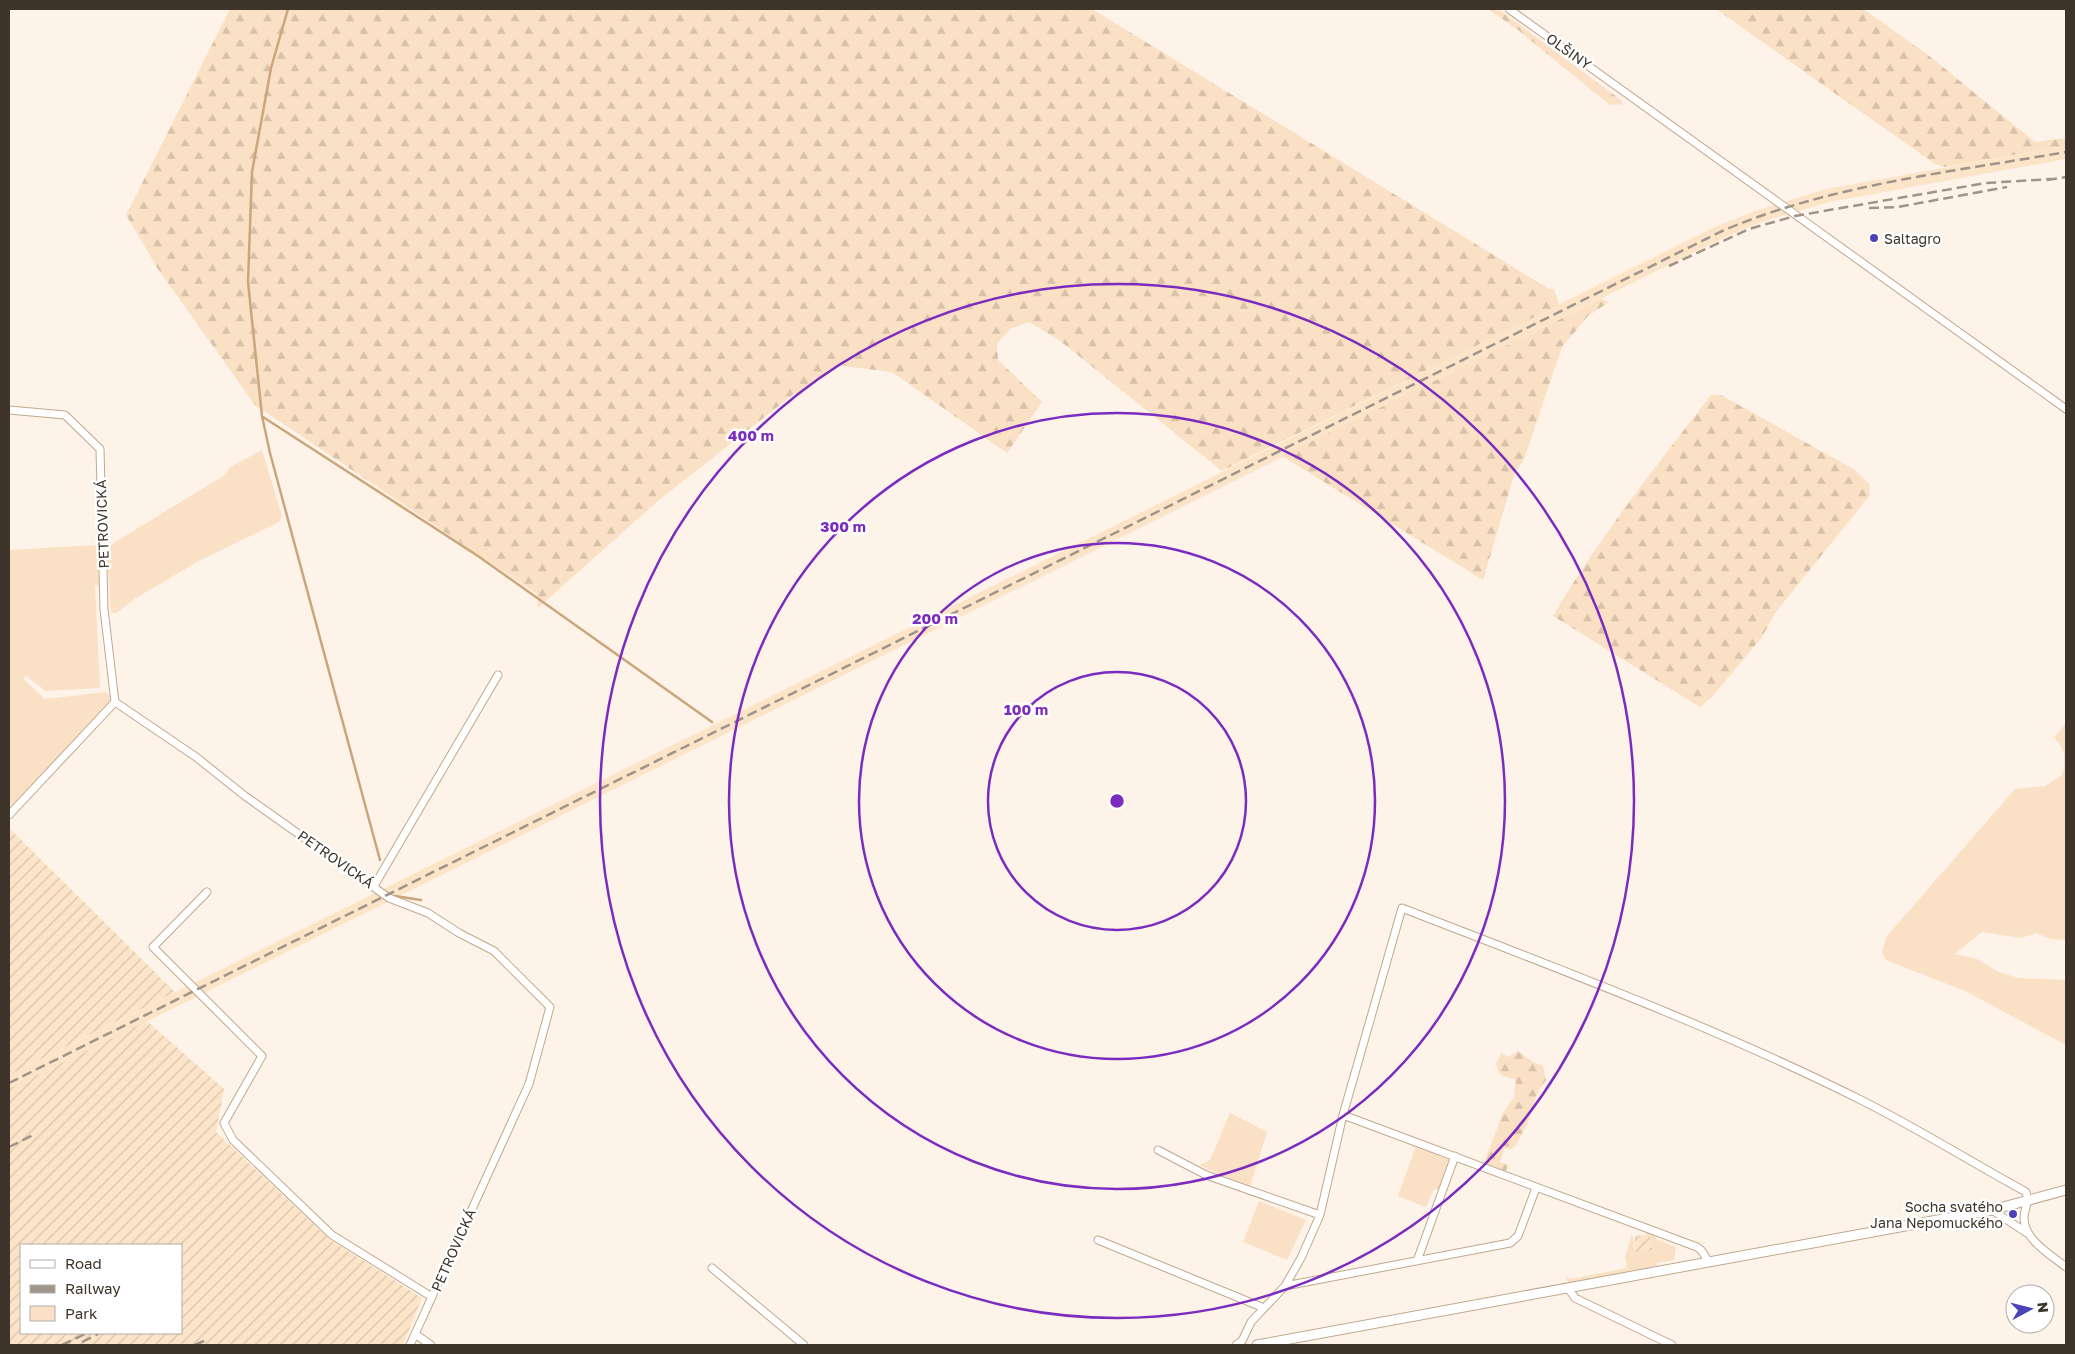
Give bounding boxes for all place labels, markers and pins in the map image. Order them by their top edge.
place label: Saltagro [1884,230,1941,247]
marker: Saltagro [1868,232,1880,244]
centre of rings [1108,792,1126,810]
place label: Socha svatého Jana Nepomuckého [1870,1198,2003,1231]
marker: Socha svatého Jana Nepomuckého [2007,1208,2019,1220]

